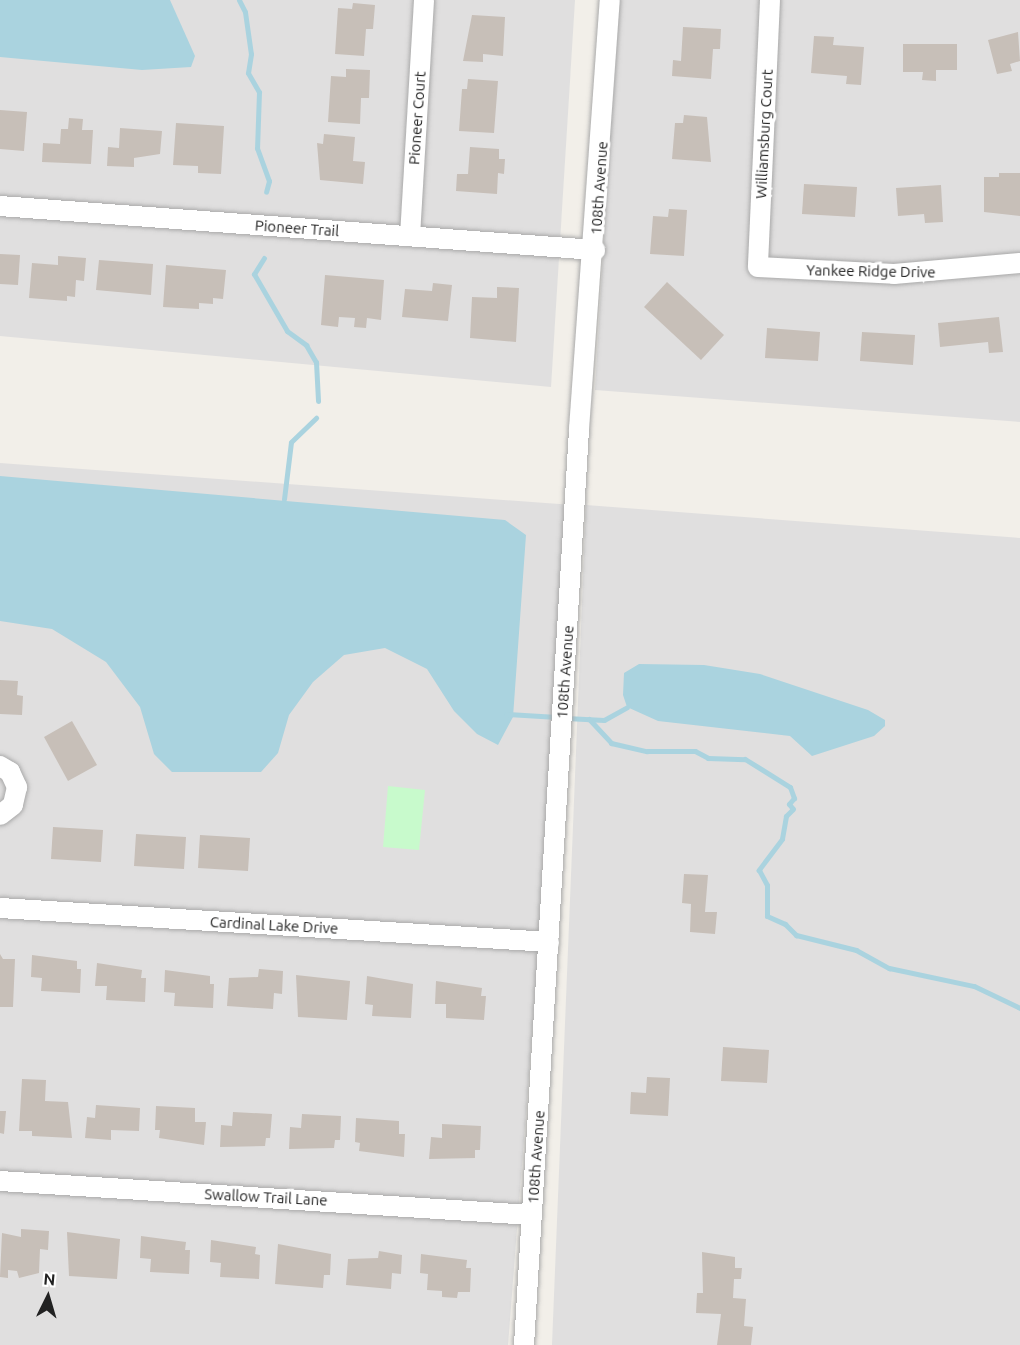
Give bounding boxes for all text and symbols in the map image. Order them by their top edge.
street label: Williamsburg Court [752,69,776,199]
street label: Pioneer Court [405,71,429,165]
street label: 108th Avenue [587,141,611,235]
street label: Pioneer Trail [254,216,340,240]
street label: Yankee Ridge Drive [806,261,936,281]
street label: 108th Avenue [553,625,577,719]
street label: Cardinal Lake Drive [209,913,339,937]
street label: 108th Avenue [524,1110,548,1204]
street label: Swallow Trail Lane [204,1185,328,1209]
north arrow [18,1267,78,1327]
text: N [43,1270,56,1289]

